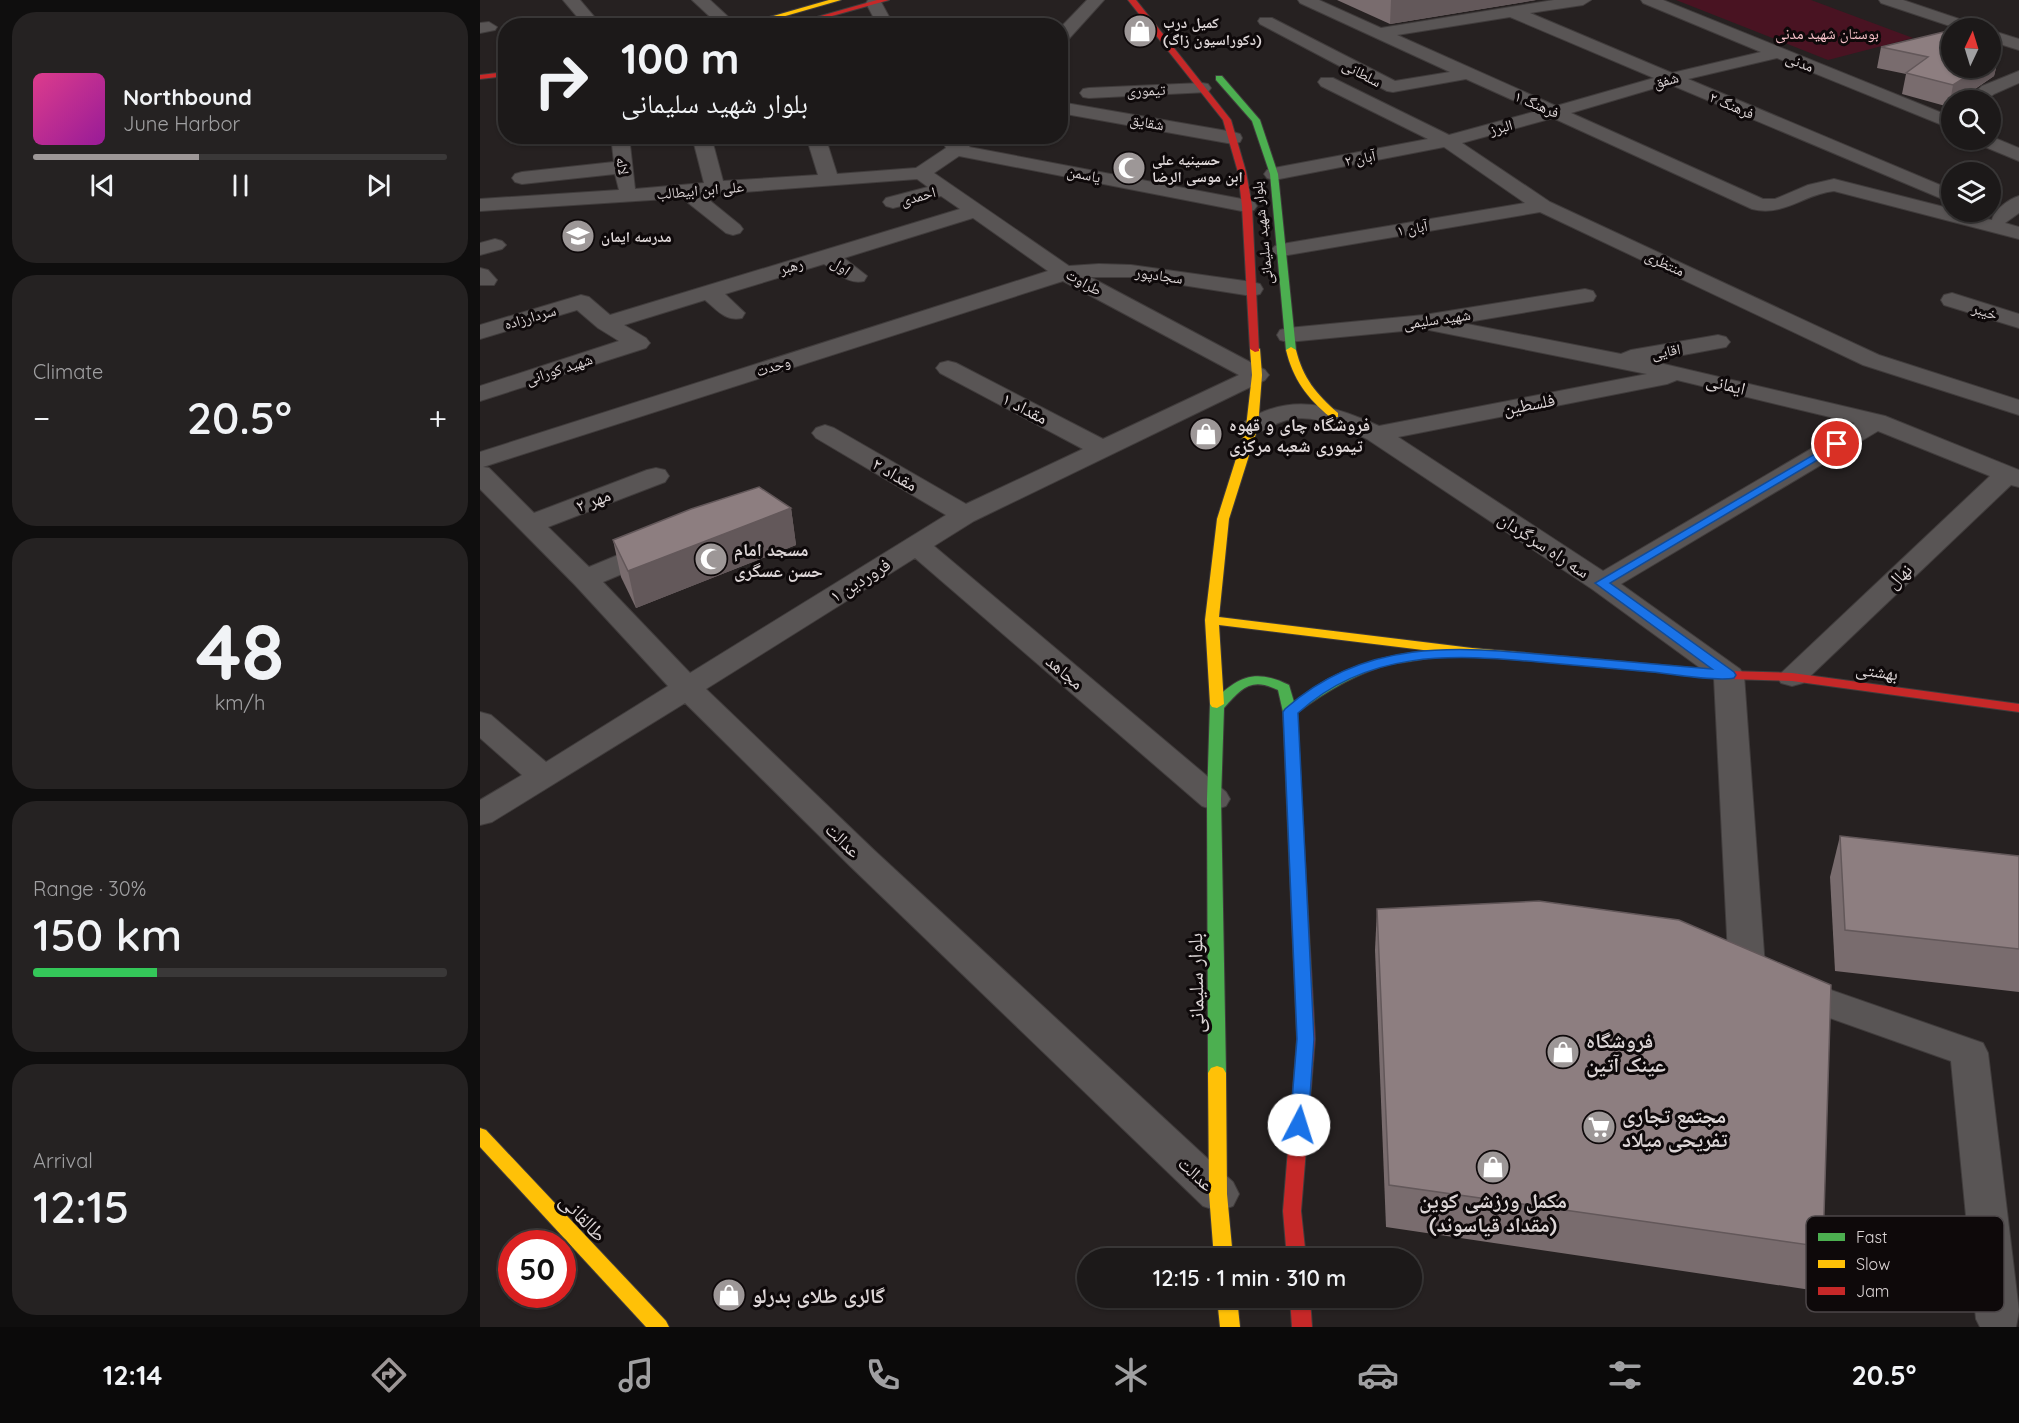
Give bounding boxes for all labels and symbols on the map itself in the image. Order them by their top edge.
shop icon: کمیل درب (دکوراسیون زاگ) [1122,13,1158,49]
place label: کمیل درب (دکوراسیون زاگ) [1163,13,1262,49]
north arrow [1941,18,2001,78]
park label: بوستان شهید مدنی [1775,24,1879,44]
street label: مدنی [1783,48,1817,77]
street label: سلطانی [1339,55,1385,92]
street label: شفق [1651,68,1681,93]
street label: تیموری [1126,80,1166,101]
street label: فرهنگ ۱ [1512,86,1562,122]
street label: فرهنگ ۲ [1707,87,1757,123]
street label: شقایق [1128,110,1166,135]
street label: البرز [1486,115,1515,139]
street label: آبان ۲ [1343,145,1378,171]
mosque icon: حسینیه علی ابن موسی الرضا [1111,150,1147,186]
place label: حسینیه علی ابن موسی الرضا [1152,150,1243,186]
street label: لاله [612,156,634,176]
street label: یاسمن [1065,161,1103,188]
street label: علی ابن ابیطالب [655,177,745,204]
street label: بلوار شهید سلیمانی [1247,180,1278,286]
street label: احمدی [898,182,938,211]
street label: آبان ۱ [1395,216,1430,241]
school or university icon: مدرسه ایمان [560,218,596,254]
place label: مدرسه ایمان [601,227,672,246]
street label: منتظری [1642,246,1688,281]
street label: رهبر [776,253,805,279]
street label: اول [827,253,854,280]
street label: سجادپور [1133,262,1184,288]
street label: طراوت [1063,264,1105,300]
street label: خیبر [1969,298,2000,324]
street label: سردارزاده [502,301,558,333]
street label: شهید سلیمی [1402,305,1472,334]
street label: اقایی [1650,339,1682,364]
street label: شهید کورانی [523,349,595,390]
street label: وحدت [753,352,793,380]
street label: ایمانی [1704,368,1748,400]
street label: مقداد ۱ [998,387,1052,429]
street label: فلسطین [1501,388,1557,420]
place label: فروشگاه چای و قهوه تیموری شعبه مرکزی [1229,413,1370,457]
shop icon: فروشگاه چای و قهوه تیموری شعبه مرکزی [1188,416,1224,452]
pin [1811,418,1862,469]
street label: مقداد ۲ [868,452,922,496]
street label: مهر ۲ [572,483,614,517]
street label: سه راه سرگردان [1494,507,1594,583]
place label: مسجد امام حسن عسگری [734,538,823,582]
mosque icon: مسجد امام حسن عسگری [693,541,729,577]
street label: فروردین ۱ [825,552,895,608]
street label: نهال [1881,558,1917,594]
street label: مجاهد [1041,650,1089,694]
street label: بهشتی [1854,657,1900,685]
street label: عدالت [820,818,866,862]
street label: بلوار سلیمانی [1181,933,1210,1033]
place label: فروشگاه عینک آتین [1586,1027,1666,1078]
shop icon: فروشگاه عینک آتین [1545,1034,1581,1070]
position arrow [1267,1093,1331,1157]
place label: مجتمع تجاری تفریحی میلاد [1622,1102,1728,1153]
supermarket icon: مجتمع تجاری تفریحی میلاد [1581,1109,1617,1145]
shop icon: مکمل ورزشی کوین (مقداد قیاسوند) [1475,1149,1511,1185]
street label: عدالت [1173,1152,1219,1196]
street label: طالقانی [554,1187,613,1247]
place label: مکمل ورزشی کوین (مقداد قیاسوند) [1419,1187,1567,1237]
legend [1806,1216,2004,1312]
text: Fast [1856,1227,1887,1247]
speed limit sign: 50 [498,1230,576,1308]
text: Slow [1856,1254,1890,1274]
shop icon: گالری طلای بدرلو [711,1277,747,1313]
text: Jam [1856,1281,1889,1301]
place label: گالری طلای بدرلو [752,1282,885,1308]

